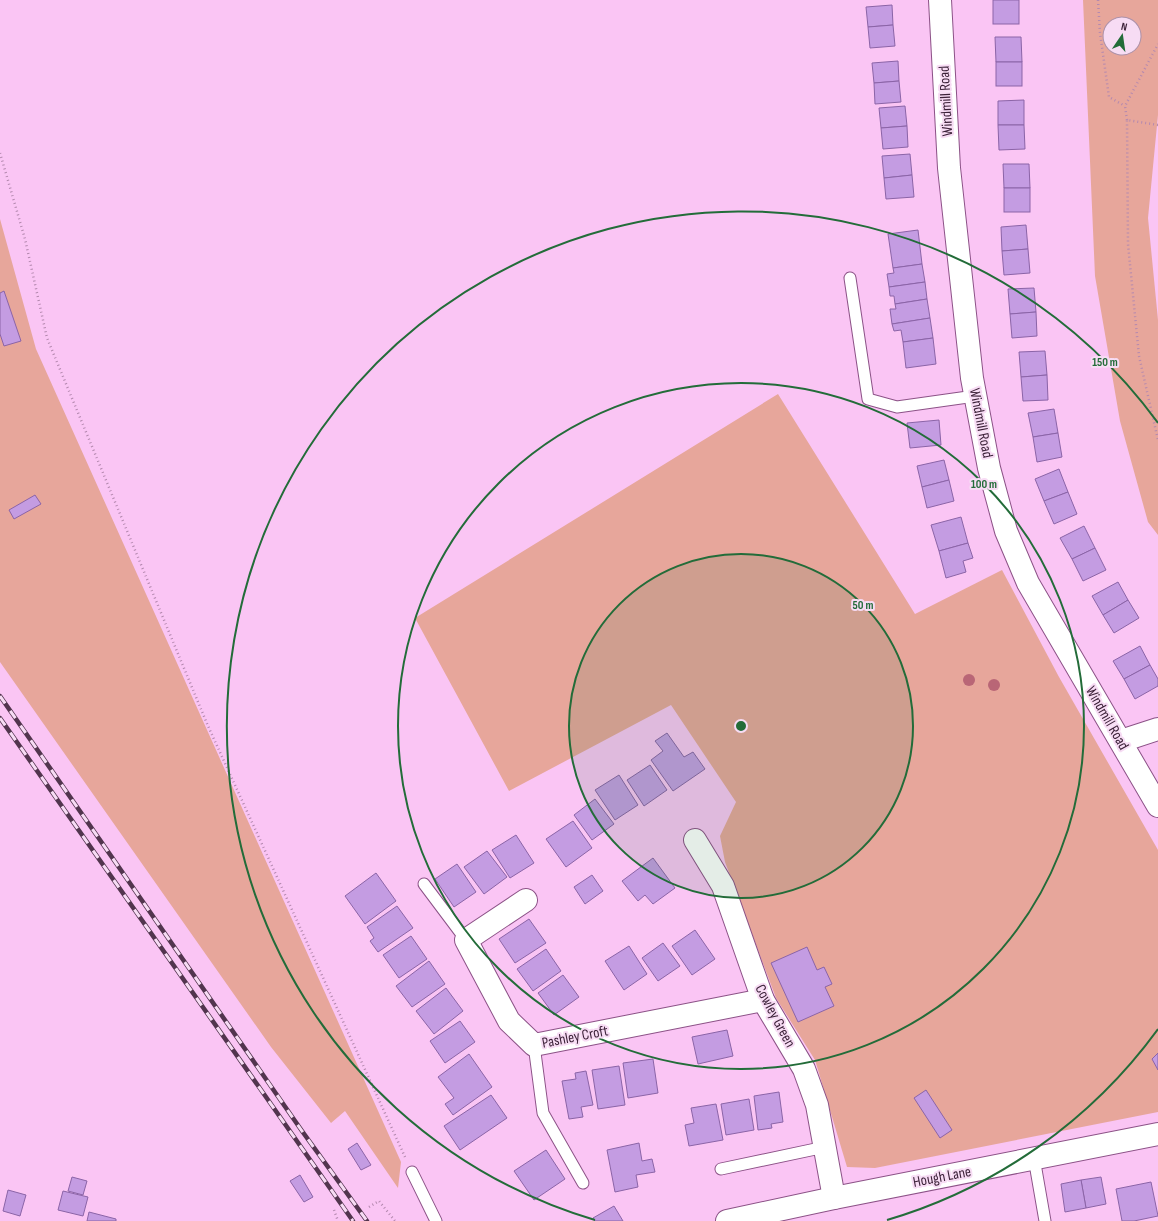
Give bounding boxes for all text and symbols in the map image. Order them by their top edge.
north arrow [1102,16,1142,56]
text: N [1120,20,1129,34]
street label: Windmill Road [935,65,957,137]
text: 150 m [1092,355,1118,370]
street label: Windmill Road [965,387,997,459]
text: 100 m [971,477,997,492]
text: 50 m [853,598,873,613]
street label: Windmill Road [1081,683,1133,753]
centre of rings [734,719,748,733]
street label: Cowley Green [750,981,800,1051]
street label: Pashley Croft [540,1021,610,1053]
street label: Hough Lane [911,1162,973,1192]

